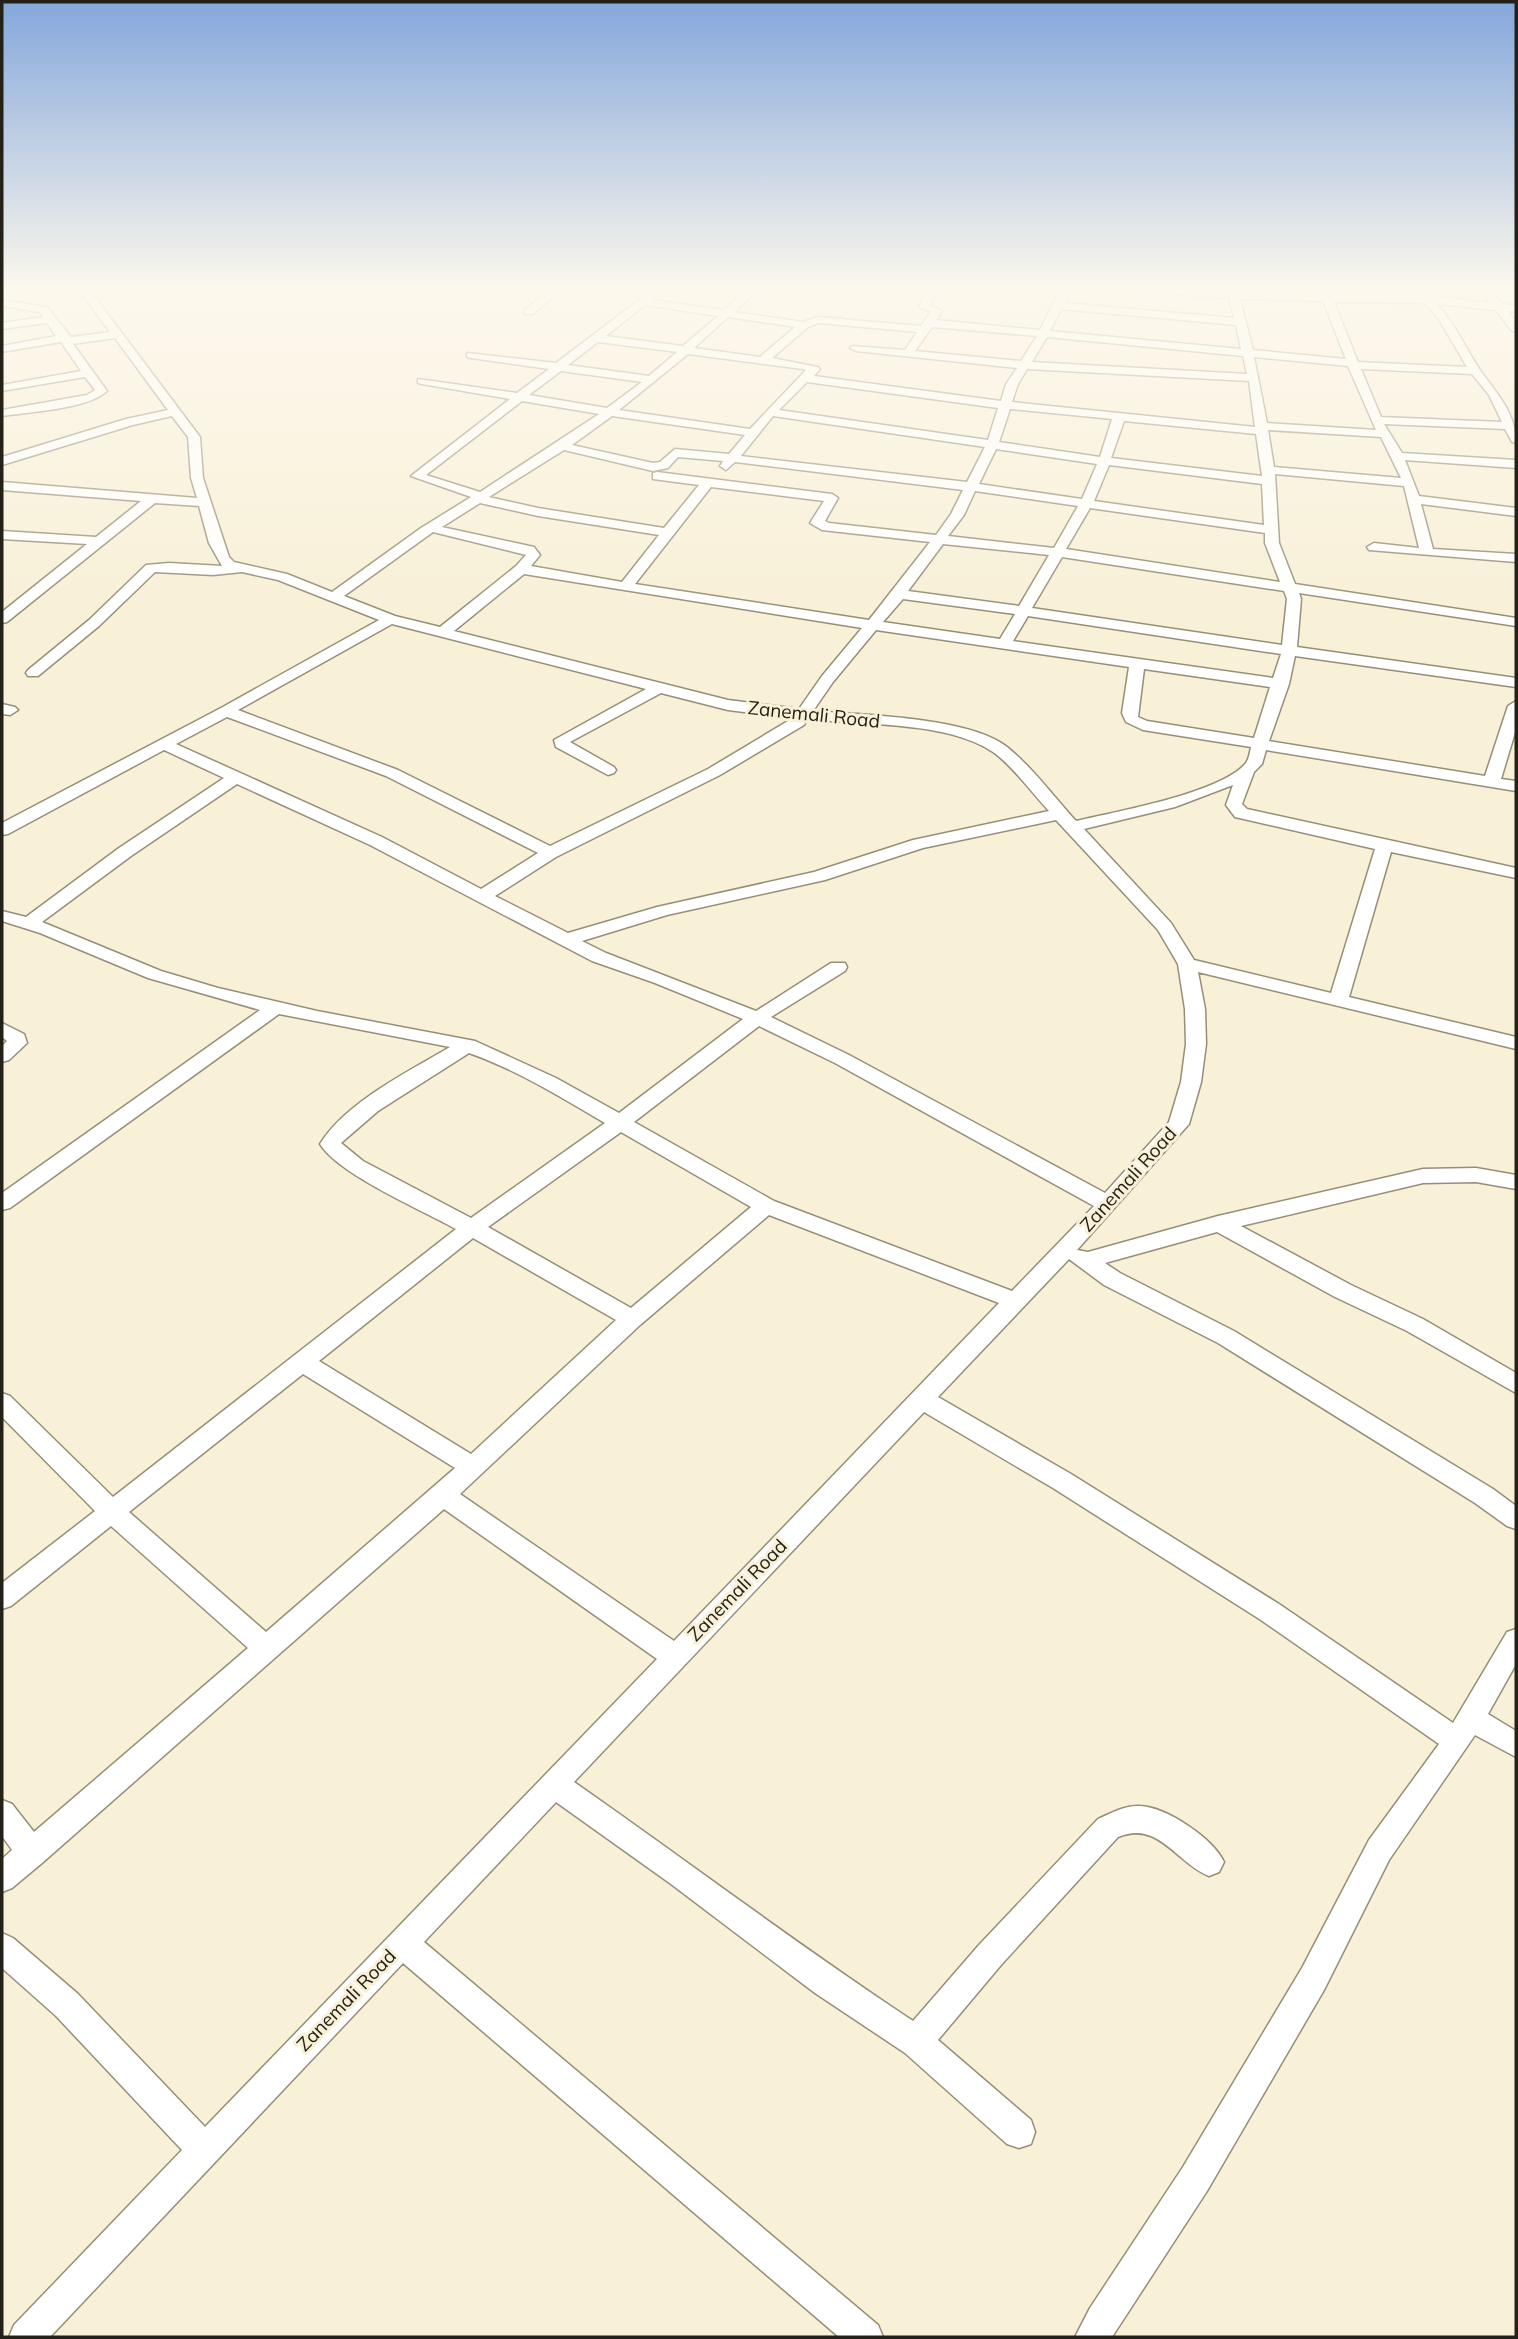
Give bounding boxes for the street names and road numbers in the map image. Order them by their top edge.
street label: Zanemali Road [747,695,881,733]
street label: Zanemali Road [1075,1122,1181,1236]
street label: Zanemali Road [682,1534,792,1646]
street label: Zanemali Road [291,1944,401,2056]

